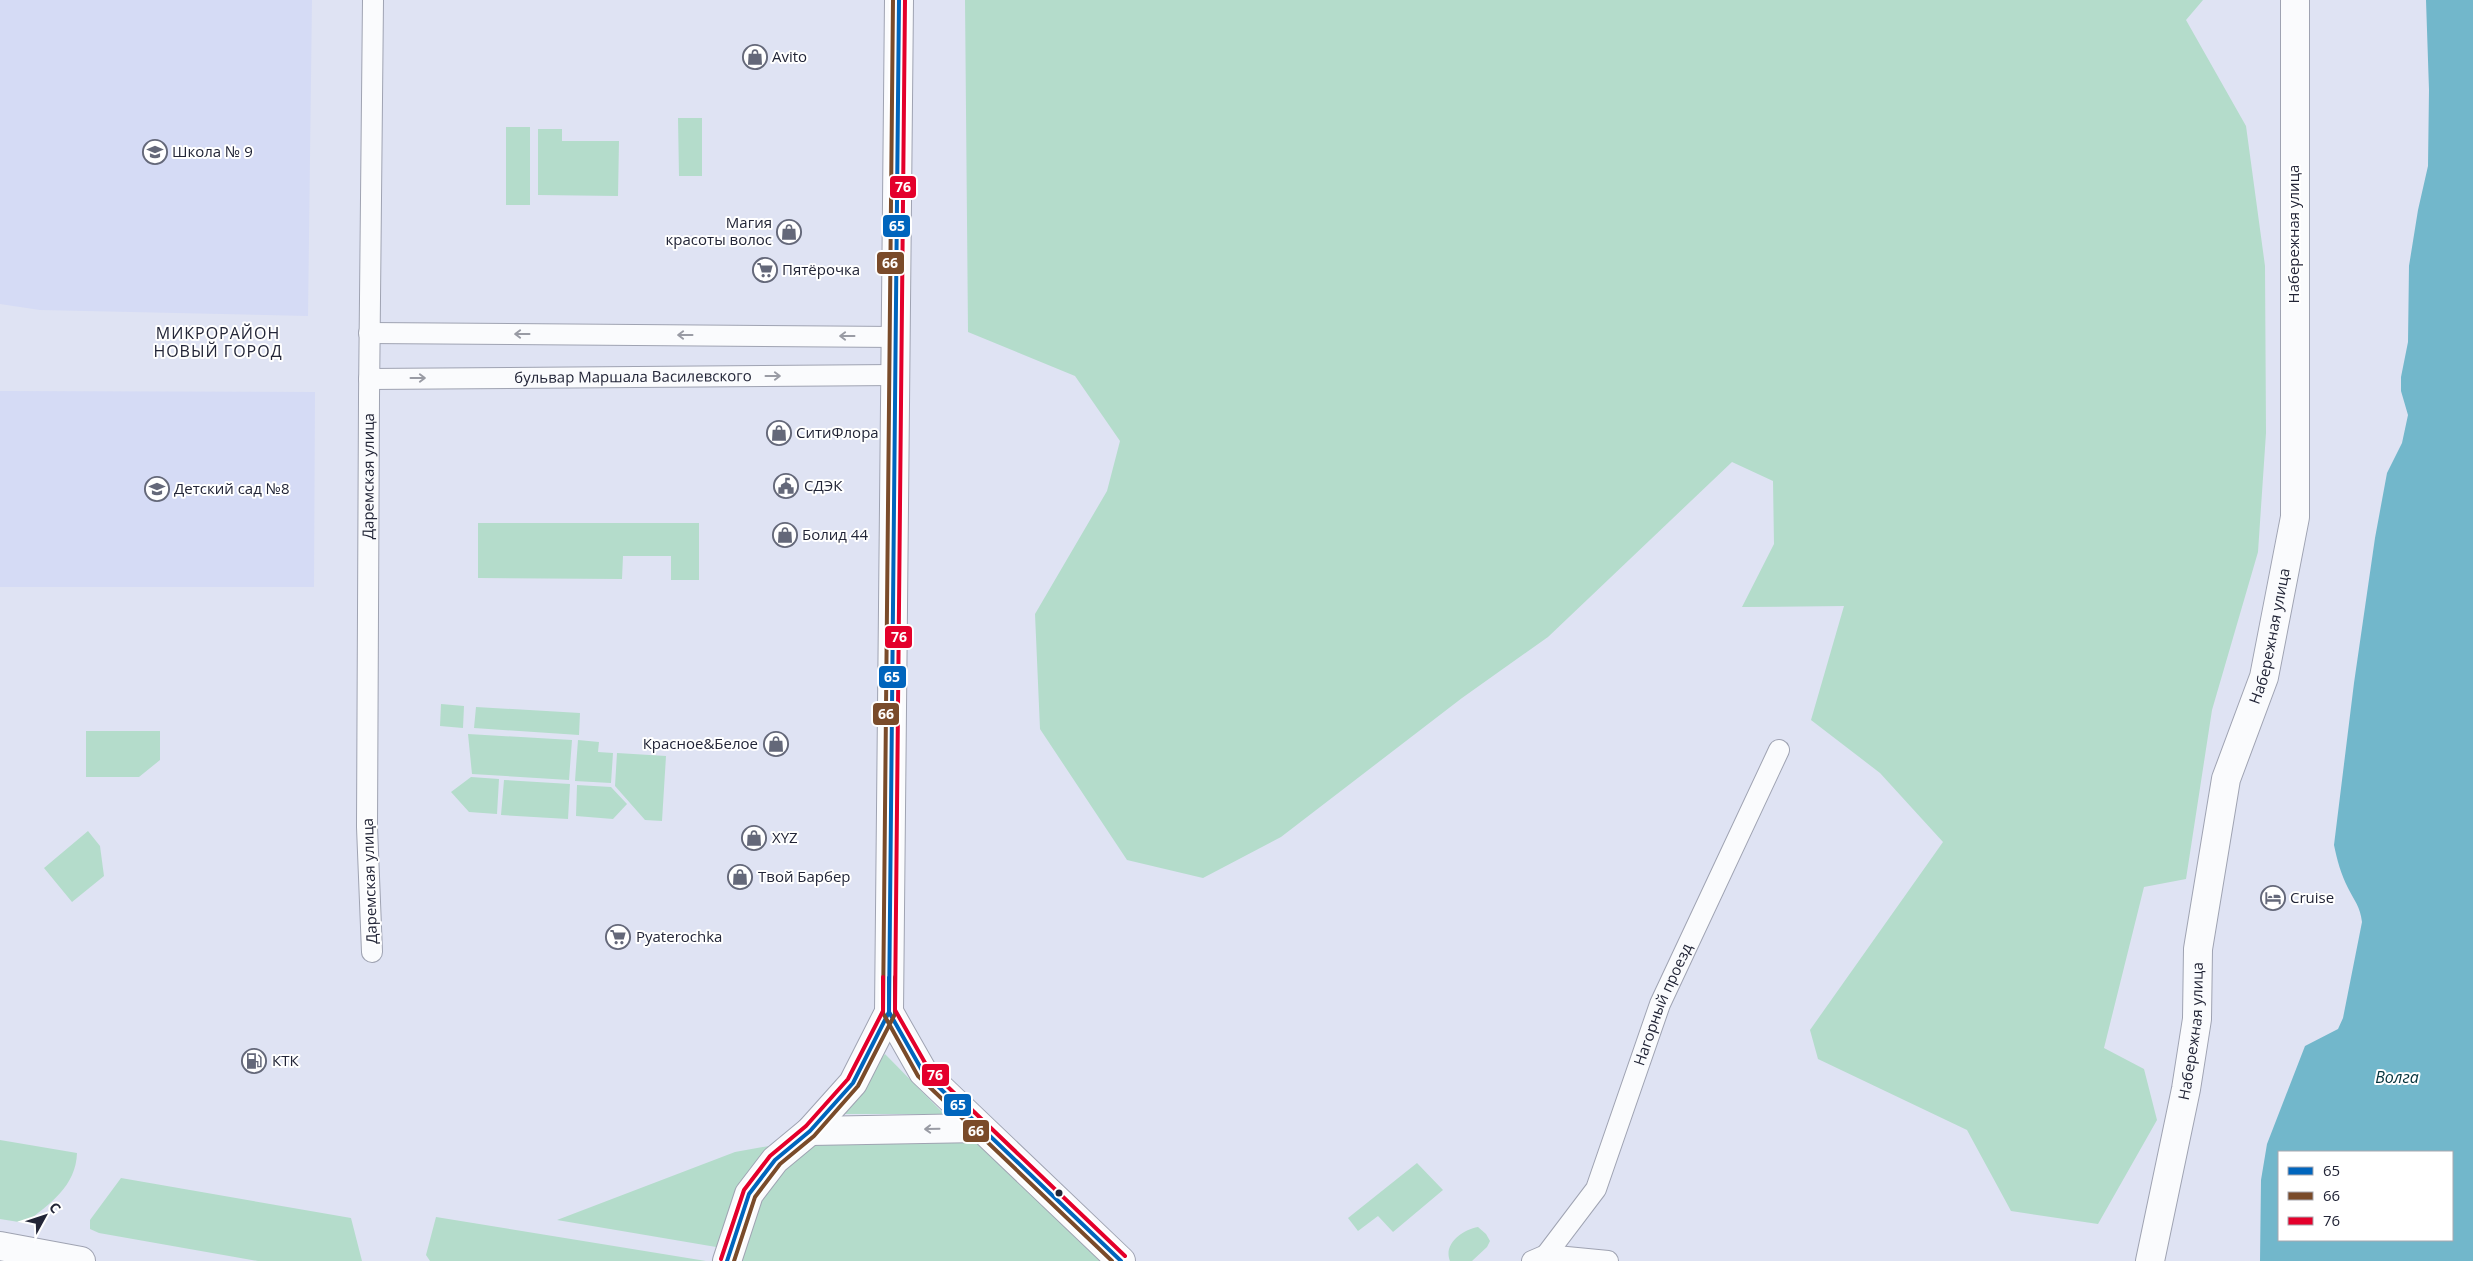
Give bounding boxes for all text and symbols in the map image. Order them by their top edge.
shop icon: Avito [742,44,768,70]
place label: Avito [772,46,807,66]
school or university icon: Школа № 9 [142,139,168,165]
place label: Школа № 9 [172,141,253,161]
street label: Набережная улица [2283,165,2303,303]
line badge: 76 [889,175,917,199]
text: 76 [895,177,911,196]
place label: Магия красоты волос [666,212,772,249]
line badge: 65 [882,214,911,238]
text: 65 [889,216,905,235]
shop icon: Магия красоты волос [776,219,802,245]
line badge: 66 [876,251,905,275]
text: 66 [882,253,898,272]
supermarket icon: Пятёрочка [752,257,778,283]
place label: Пятёрочка [782,259,860,279]
district label: МИКРОРАЙОН НОВЫЙ ГОРОД [153,322,283,362]
one-way arrow [515,329,531,339]
one-way arrow [677,330,694,340]
one-way arrow [840,331,856,341]
street label: бульвар Маршала Василевского [514,365,752,387]
one-way arrow [764,371,780,381]
one-way arrow [409,373,425,383]
street label: Даремская улица [357,413,378,539]
shop icon: СитиФлора [766,420,792,446]
place label: СитиФлора [796,422,879,442]
public building icon: СДЭК [773,473,799,499]
place label: СДЭК [804,475,843,495]
school or university icon: Детский сад №8 [144,476,170,502]
place label: Детский сад №8 [174,478,290,498]
shop icon: Болид 44 [772,522,798,548]
place label: Болид 44 [802,524,868,544]
street label: Набережная улица [2244,566,2294,707]
line badge: 76 [884,625,913,649]
text: 76 [891,627,907,646]
line badge: 65 [878,665,907,689]
text: 65 [884,667,900,686]
line badge: 66 [872,702,900,726]
text: 66 [878,704,894,723]
shop icon: Красное&Белое [763,731,789,757]
place label: Красное&Белое [643,733,758,753]
street label: Даремская улица [357,818,381,944]
shop icon: XYZ [741,825,767,851]
place label: XYZ [772,827,798,847]
shop icon: Твой Барбер [727,864,753,890]
place label: Твой Барбер [758,866,851,886]
hotel icon: Cruise [2260,885,2286,911]
place label: Cruise [2290,887,2334,907]
supermarket icon: Pyaterochka [605,924,631,950]
place label: Pyaterochka [636,926,722,946]
street label: Нагорный проезд [1628,940,1696,1068]
street label: Набережная улица [2173,962,2207,1102]
fuel station icon: КТК [241,1048,267,1074]
place label: КТК [272,1050,299,1070]
line badge: 76 [921,1063,950,1087]
text: 76 [927,1065,943,1084]
water label: Волга [2375,1066,2419,1088]
line badge: 65 [943,1093,972,1117]
text: 65 [950,1095,966,1114]
line badge: 66 [962,1119,990,1143]
text: 66 [968,1121,984,1140]
one-way arrow [924,1124,940,1134]
legend [2278,1151,2453,1241]
text: 65 [2323,1160,2340,1180]
text: 66 [2323,1185,2340,1205]
unlabelled marker [1054,1188,1064,1198]
north arrow [20,1191,70,1241]
text: С [45,1198,66,1217]
text: 76 [2323,1210,2340,1230]

